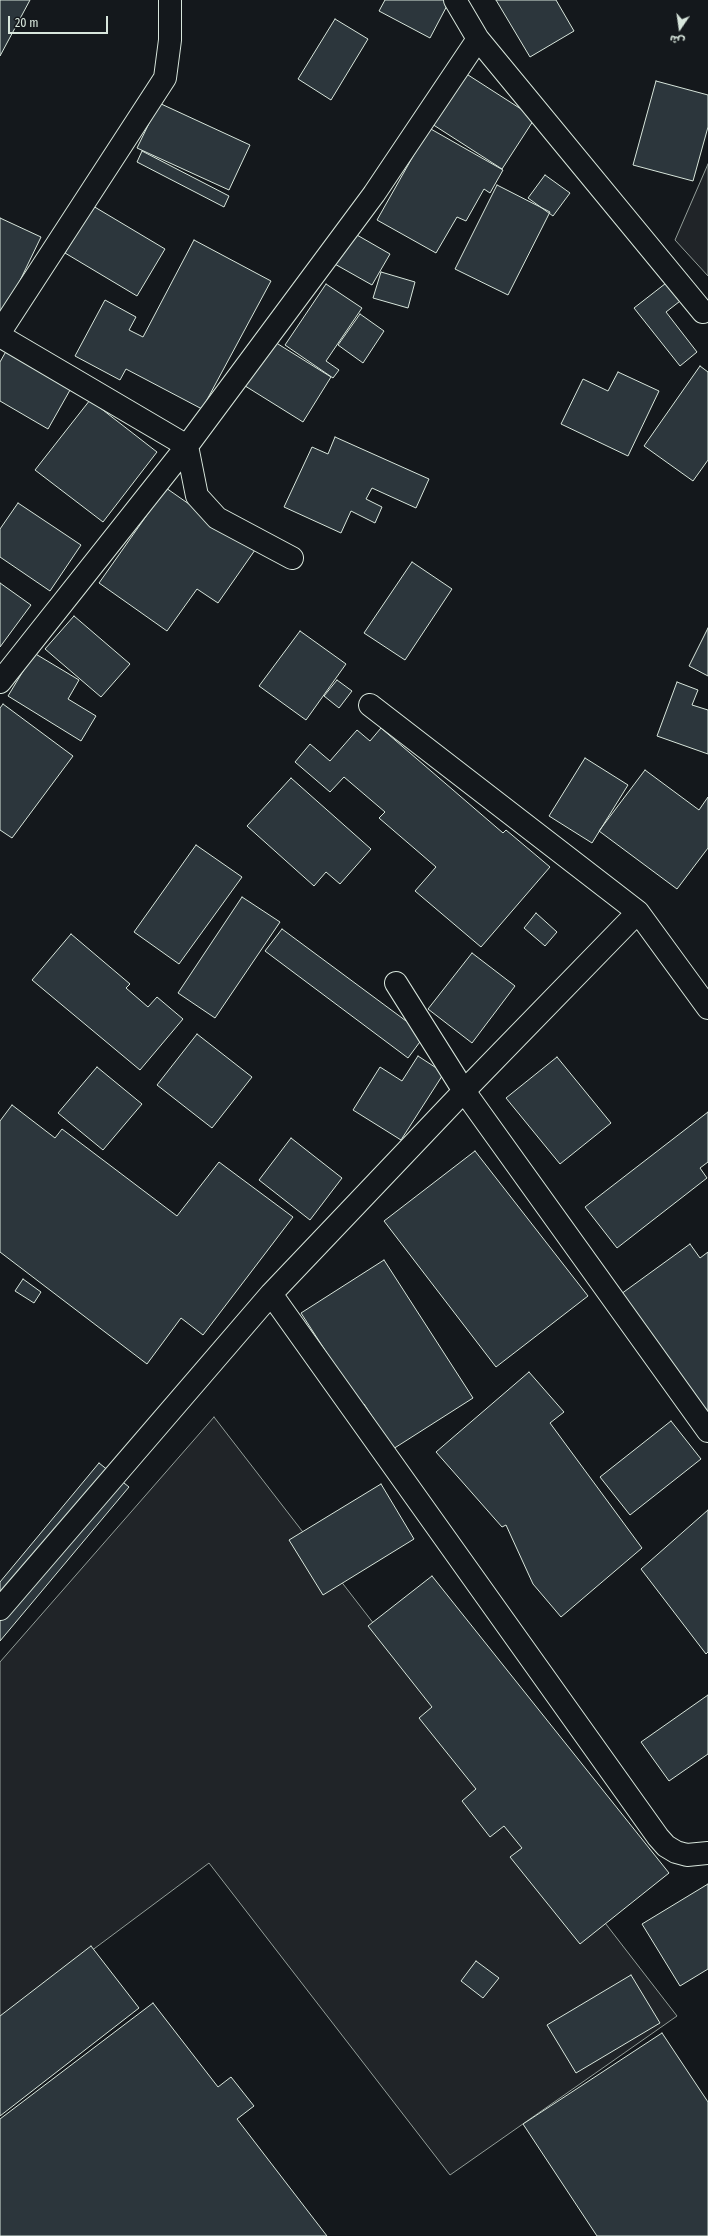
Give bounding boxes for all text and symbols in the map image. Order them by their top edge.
scale bar [10,8,110,34]
north arrow [660,8,700,48]
text: 20 m [15,16,39,30]
text: ش [668,32,686,48]

